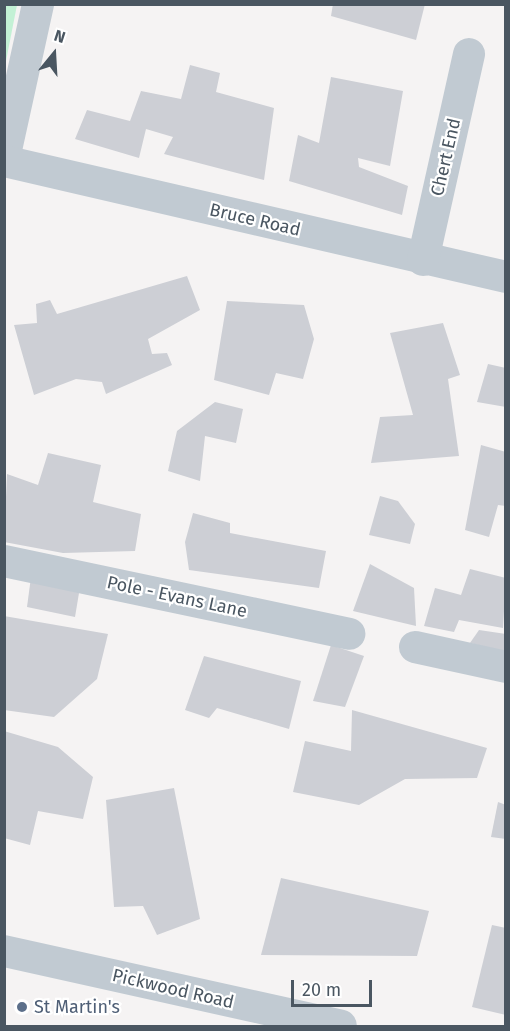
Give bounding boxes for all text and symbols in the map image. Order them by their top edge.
north arrow [24,24,84,84]
text: N [52,26,68,47]
street label: Chert End [427,116,465,198]
street label: Bruce Road [207,199,303,241]
street label: Pole - Evans Lane [105,572,249,622]
street label: Pickwood Road [110,964,236,1014]
scale bar [294,968,375,1006]
text: 20 m [302,979,341,1001]
place label: St Martin's [34,996,120,1018]
marker: St Martin's [15,1000,29,1014]

